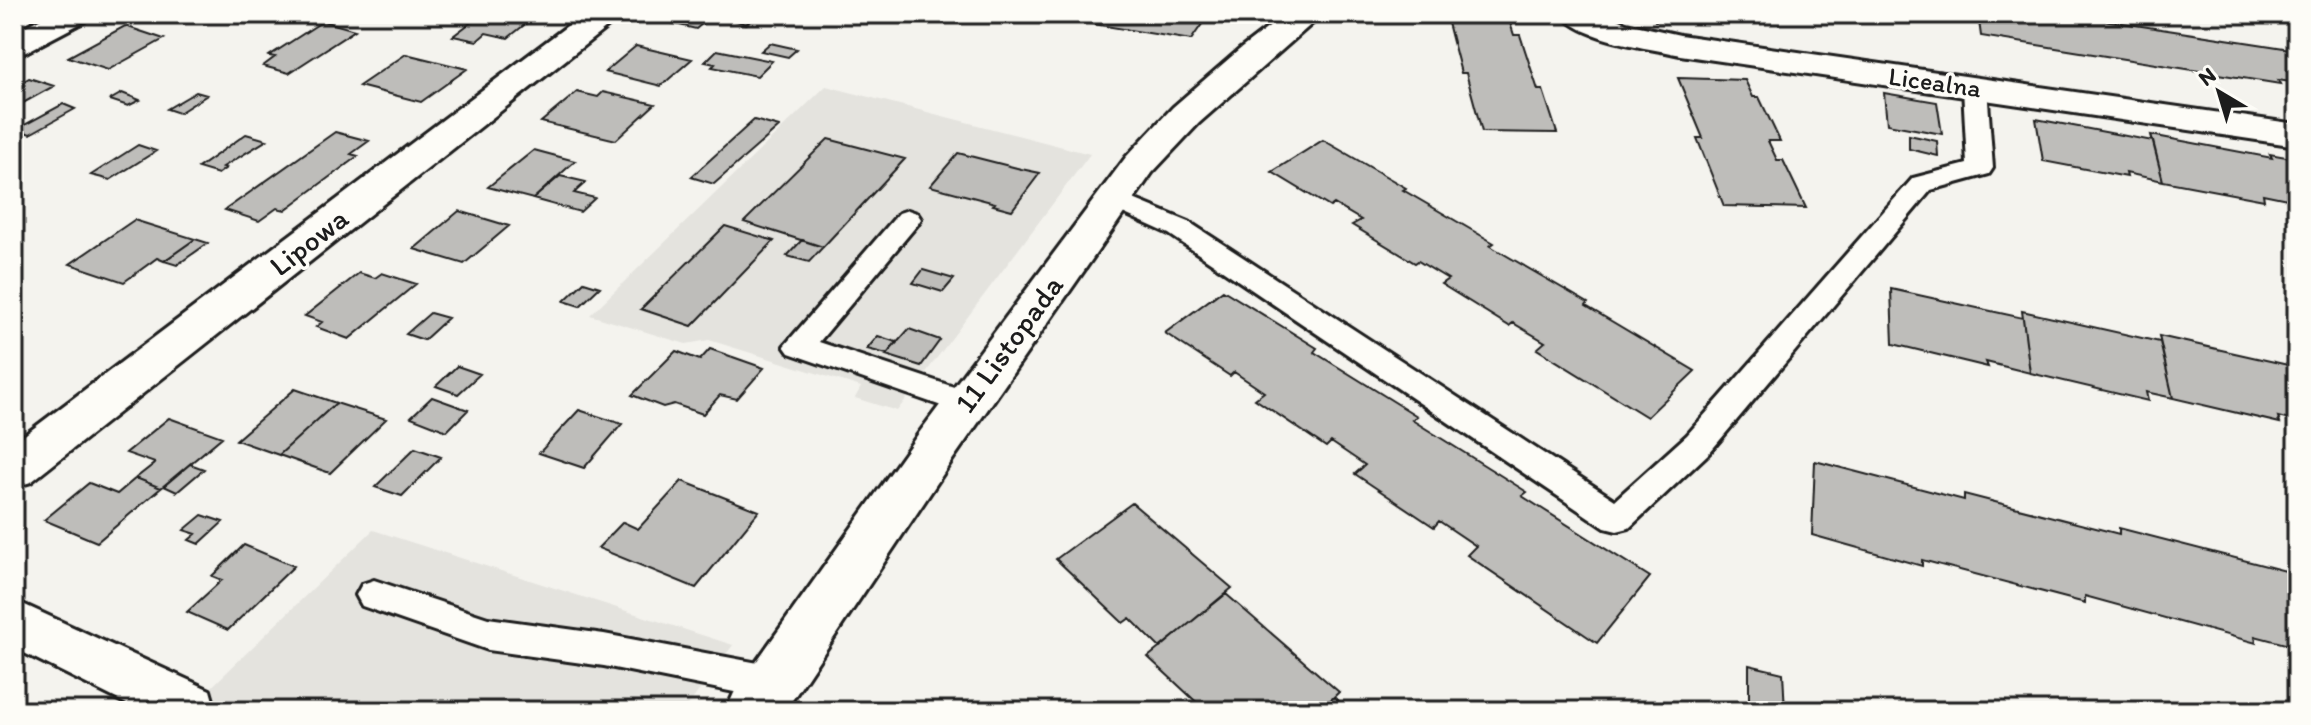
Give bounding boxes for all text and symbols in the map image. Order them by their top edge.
north arrow [2179,52,2259,132]
street label: Licealna [1886,60,1984,104]
text: N [2193,61,2221,92]
street label: Lipowa [262,199,356,284]
street label: 11 Listopada [946,267,1071,420]

